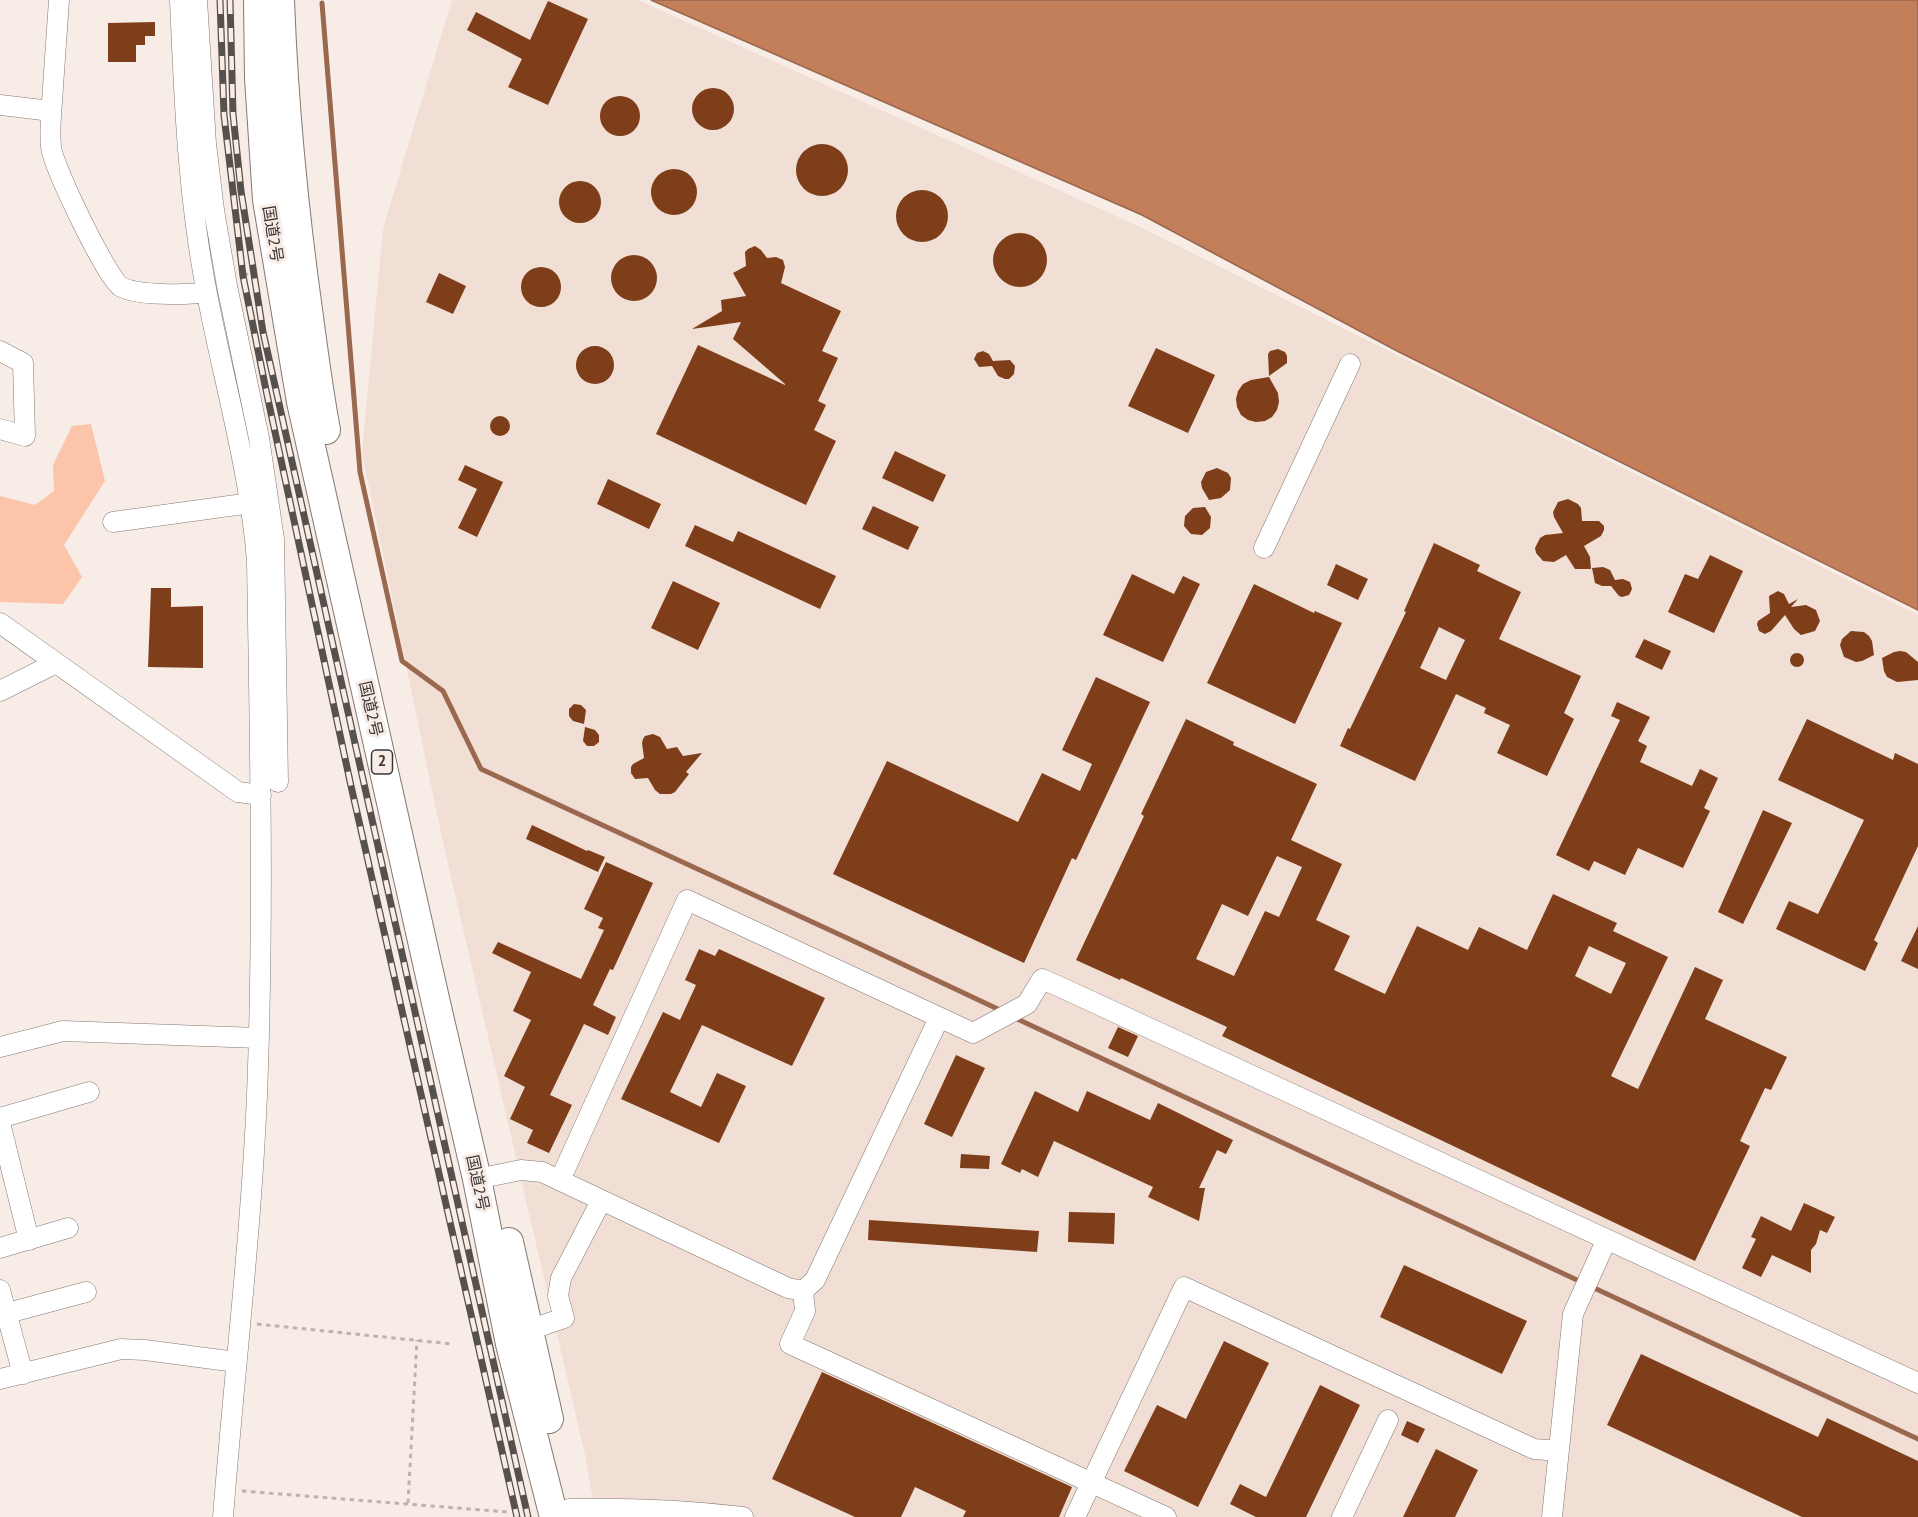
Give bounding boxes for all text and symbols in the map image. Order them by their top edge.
street label: 国道2号 [258,204,286,264]
street label: 国道2号 [354,679,386,739]
road number: 2 [372,750,392,774]
street label: 国道2号 [462,1153,492,1213]

